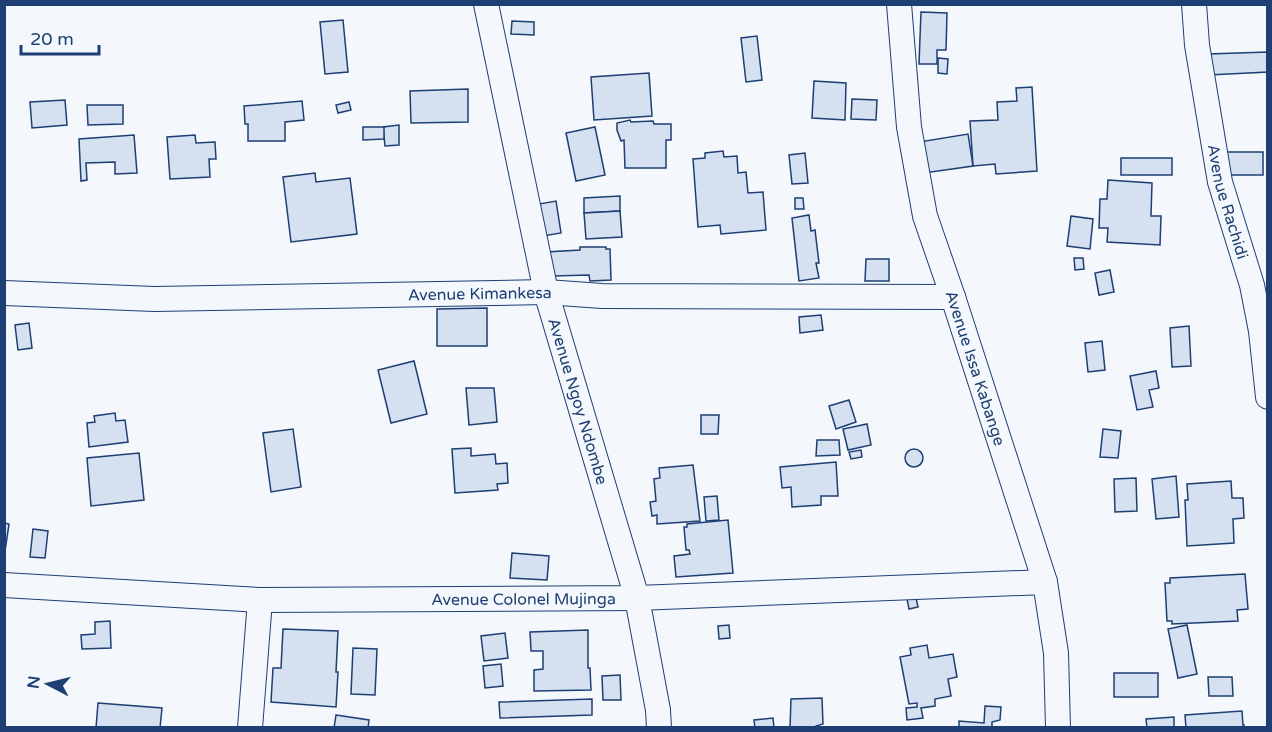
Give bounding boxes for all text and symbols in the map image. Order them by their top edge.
scale bar [21,18,99,56]
text: 20 m [30,28,74,50]
street label: Avenue Rachidi [1203,143,1252,262]
street label: Avenue Kimankesa [408,283,552,305]
street label: Avenue Issa Kabange [940,288,1009,448]
street label: Avenue Ngoy Ndombe [543,316,612,487]
street label: Avenue Colonel Mujinga [431,589,616,610]
north arrow [18,654,78,714]
text: N [23,675,45,690]

